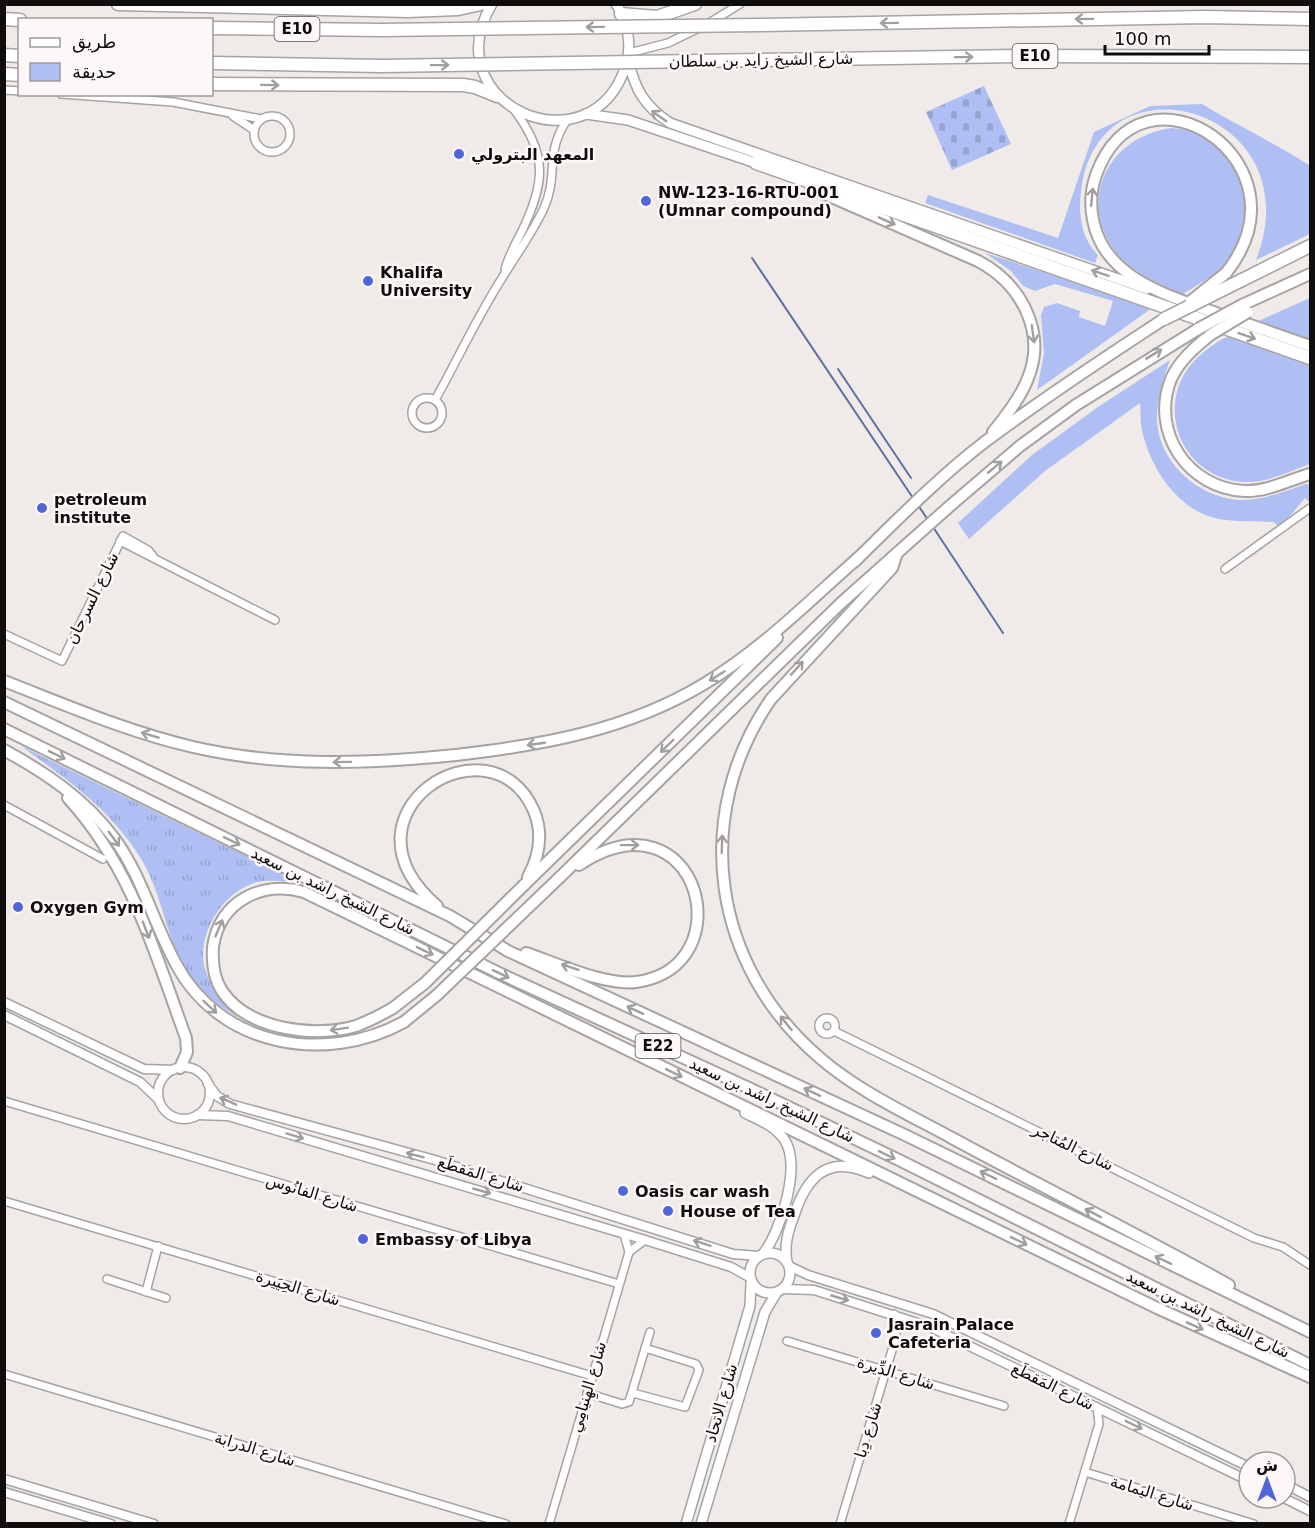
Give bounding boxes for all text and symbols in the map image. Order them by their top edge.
one-way arrow [1075,14,1095,25]
road number: E10 [274,17,320,41]
one-way arrow [880,17,900,28]
legend [18,18,213,96]
scale bar [1105,18,1208,56]
one-way arrow [585,21,605,33]
text: 100 m [1114,28,1172,49]
text: طريق [72,31,116,53]
road number: E10 [1012,44,1058,68]
street label: شارع الشيخ زايد بن سلطان [668,49,854,72]
one-way arrow [953,51,973,63]
one-way arrow [430,59,450,71]
text: حديقة [72,61,116,82]
one-way arrow [259,79,279,91]
one-way arrow [652,110,668,122]
place label: المعهد البترولي [471,145,594,165]
marker: المعهد البترولي [452,147,466,161]
place label: NW-123-16-RTU-001 (Umnar compound) [658,183,839,220]
one-way arrow [1087,188,1098,208]
marker: NW-123-16-RTU-001 (Umnar compound) [639,194,653,208]
one-way arrow [877,216,895,227]
place label: Khalifa University [380,263,473,300]
one-way arrow [1091,266,1110,277]
marker: Khalifa University [361,274,375,288]
one-way arrow [1027,324,1038,344]
one-way arrow [1238,331,1257,342]
one-way arrow [1145,348,1162,360]
one-way arrow [987,460,1002,474]
place label: petroleum institute [54,490,147,527]
marker: petroleum institute [35,501,49,515]
street label: شارع السرحان [62,549,123,647]
one-way arrow [790,661,804,676]
one-way arrow [709,670,726,682]
one-way arrow [141,729,160,740]
one-way arrow [527,739,546,750]
one-way arrow [660,739,675,753]
one-way arrow [48,749,65,761]
one-way arrow [332,757,352,768]
one-way arrow [108,831,120,847]
one-way arrow [716,834,727,854]
one-way arrow [223,836,241,848]
one-way arrow [619,839,639,851]
street label: شارع الشيخ راشد بن سعيد [248,843,418,940]
place label: Oxygen Gym [30,898,144,917]
marker: Oxygen Gym [11,900,25,914]
one-way arrow [214,919,225,937]
one-way arrow [141,920,152,939]
one-way arrow [416,945,434,957]
one-way arrow [561,961,580,972]
one-way arrow [492,968,510,980]
one-way arrow [202,1000,217,1014]
one-way arrow [626,1003,644,1015]
one-way arrow [779,1016,793,1031]
one-way arrow [330,1023,349,1034]
road number: E22 [636,1034,680,1058]
street label: شارع الشيخ راشد بن سعيد [686,1053,857,1147]
one-way arrow [665,1068,683,1079]
one-way arrow [803,1085,821,1097]
one-way arrow [220,1095,238,1107]
street label: شارع المُتاجر [1028,1119,1117,1176]
one-way arrow [285,1131,304,1142]
one-way arrow [406,1149,425,1160]
one-way arrow [877,1149,895,1161]
street label: شارع المَقطَع [435,1151,526,1197]
one-way arrow [979,1169,997,1181]
street label: شارع الفانُوس [263,1170,360,1217]
place label: Oasis car wash [635,1182,770,1201]
marker: Oasis car wash [616,1184,630,1198]
one-way arrow [472,1186,491,1197]
place label: House of Tea [680,1202,796,1221]
marker: House of Tea [661,1204,675,1218]
one-way arrow [1084,1207,1102,1218]
place label: Embassy of Libya [375,1230,532,1249]
marker: Embassy of Libya [356,1232,370,1246]
one-way arrow [1010,1236,1028,1248]
one-way arrow [693,1237,712,1248]
one-way arrow [1155,1254,1173,1266]
street label: شارع الحِيَيرة [253,1266,342,1311]
street label: شارع الشيخ راشد بن سعيد [1123,1266,1293,1363]
one-way arrow [830,1293,849,1304]
place label: Jasrain Palace Cafeteria [887,1315,1014,1352]
one-way arrow [1186,1321,1204,1332]
marker: Jasrain Palace Cafeteria [869,1326,883,1340]
street label: شارع الهِنيامِي [566,1339,614,1436]
street label: شارع الدِّيرة [855,1352,937,1395]
street label: شارع المَقطَع [1008,1358,1097,1415]
street label: شارع الاتحاد [701,1361,742,1445]
street label: شارع دِبا [851,1400,886,1460]
one-way arrow [1124,1420,1142,1432]
street label: شارع الدرابة [212,1428,298,1471]
north arrow [1237,1450,1297,1510]
text: ش [1256,1456,1278,1475]
street label: شارع اليَمامة [1108,1471,1196,1516]

